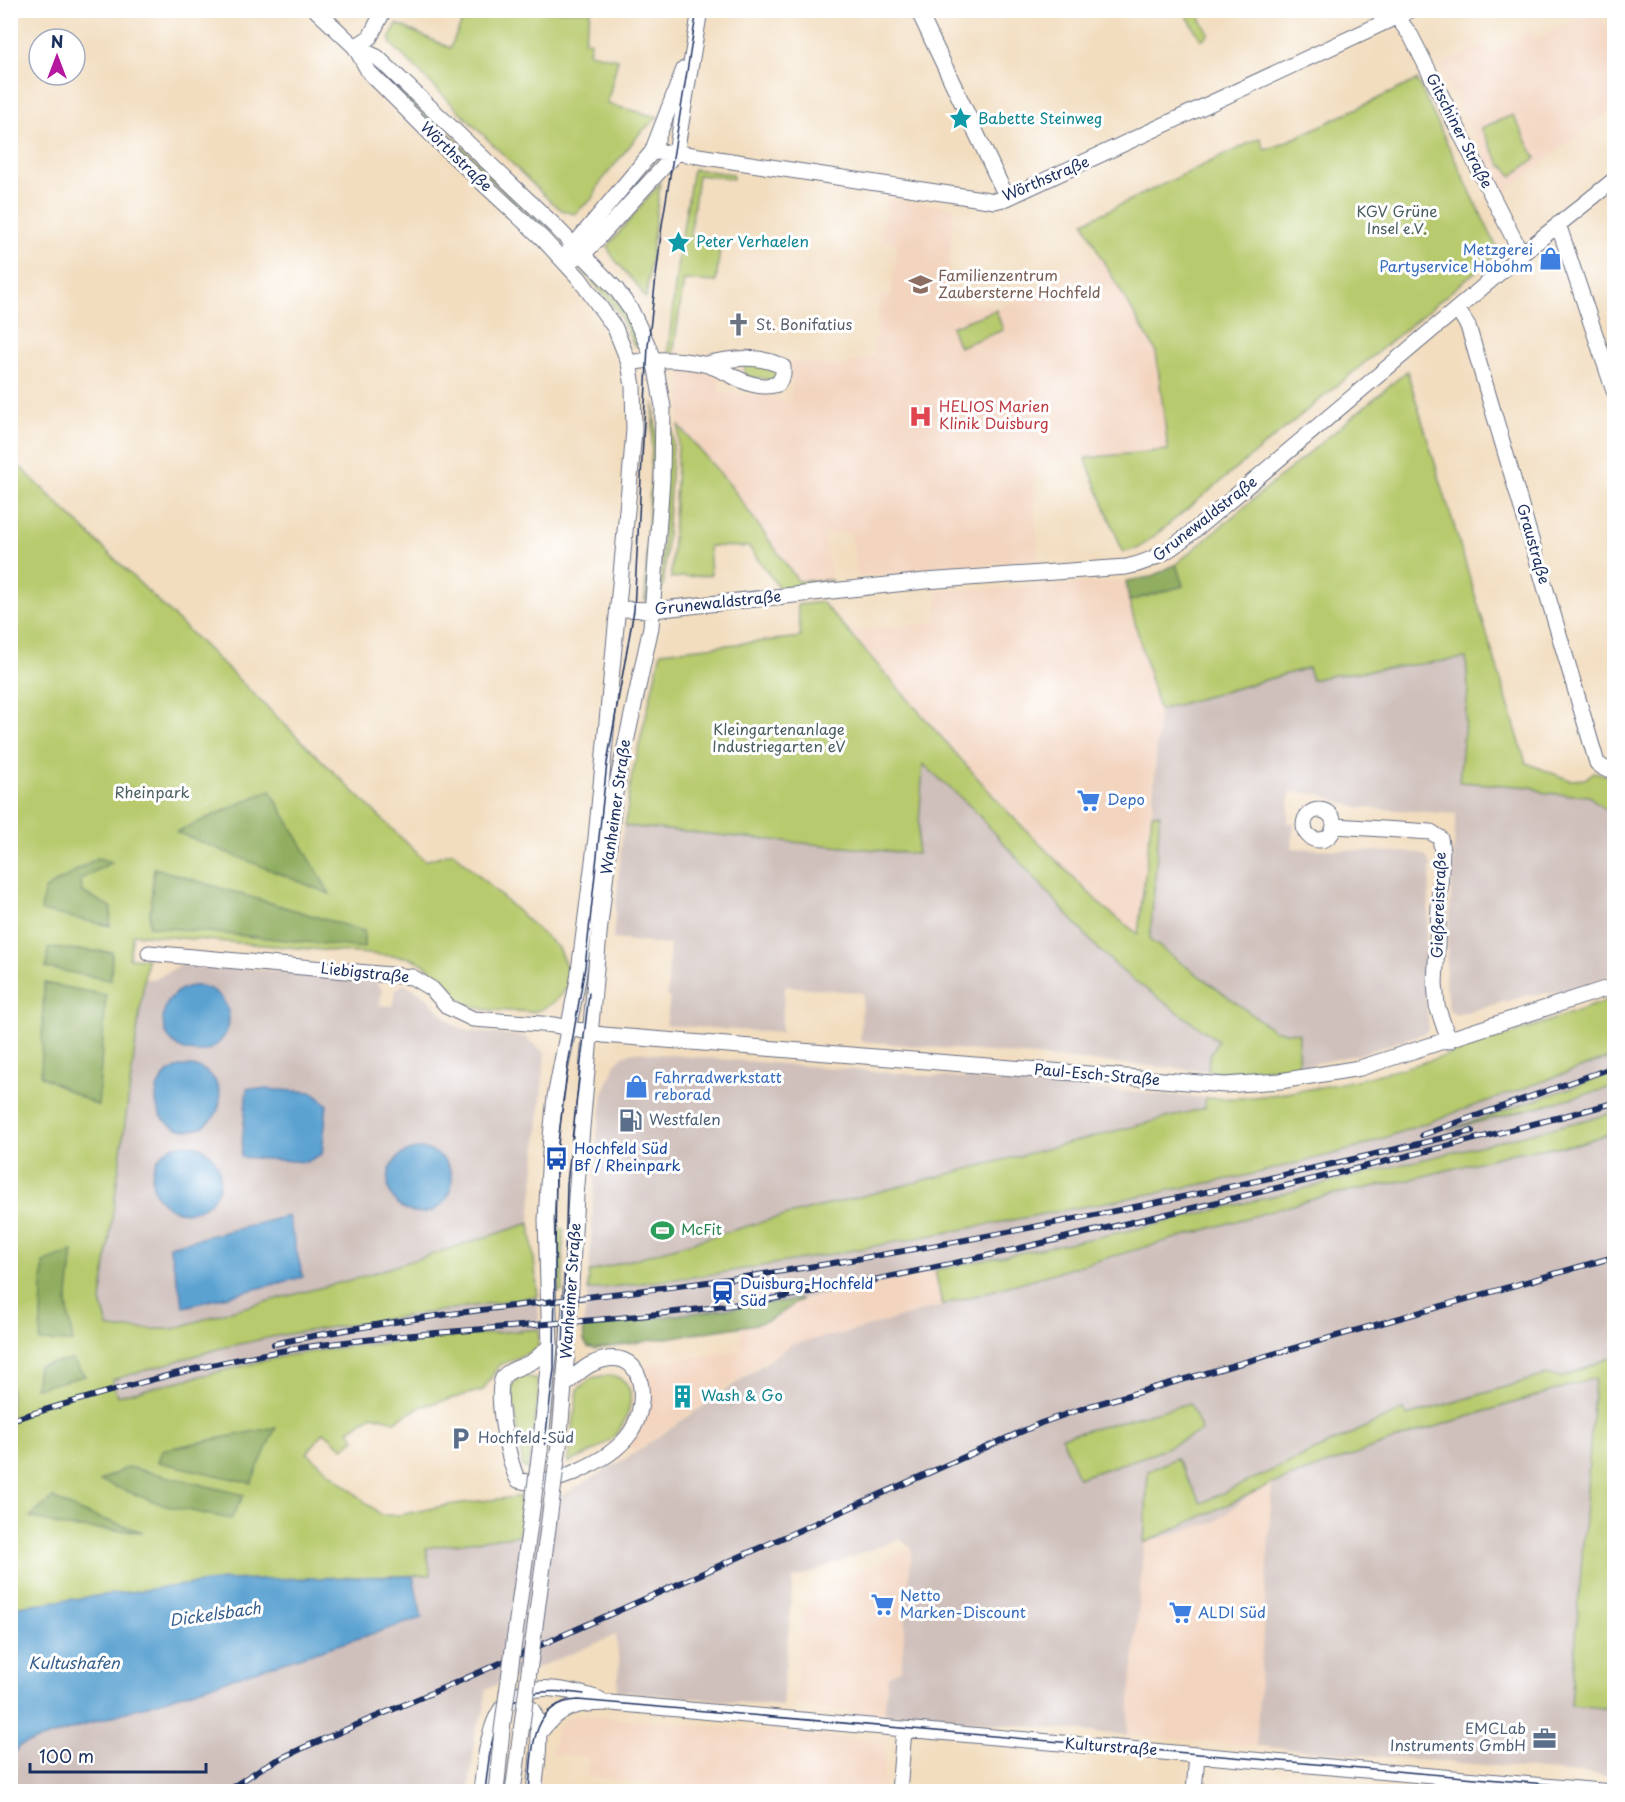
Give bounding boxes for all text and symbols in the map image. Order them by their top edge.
north arrow [27,27,87,87]
text: N [51,29,63,53]
street label: Gitschiner Straße [1421,69,1499,192]
place icon: Babette Steinweg [947,106,973,132]
place label: Babette Steinweg [978,106,1103,129]
street label: Wörthstraße [416,116,498,196]
street label: Wörthstraße [999,149,1092,206]
park label: KGV Grüne Insel e.V. [1356,199,1438,239]
place icon: Peter Verhaelen [665,229,691,255]
place label: Peter Verhaelen [696,229,809,252]
place label: Metzgerei Partyservice Hobohm [1379,237,1533,277]
shop icon: Metzgerei Partyservice Hobohm [1538,246,1564,272]
place label: Familienzentrum Zaubersterne Hochfeld [938,263,1101,303]
school or university icon: Familienzentrum Zaubersterne Hochfeld [907,272,933,298]
church icon: St. Bonifatius [725,312,751,338]
place label: St. Bonifatius [756,312,853,335]
place label: HELIOS Marien Klinik Duisburg [939,394,1049,434]
hospital icon: HELIOS Marien Klinik Duisburg [908,403,934,429]
street label: Grunewaldstraße [1147,470,1261,566]
street label: Graustraße [1512,501,1557,587]
street label: Grunewaldstraße [653,583,782,620]
park label: Kleingartenanlage Industriegarten eV [712,717,846,757]
street label: Wanheimer Straße [594,738,635,876]
park label: Rheinpark [114,780,190,803]
supermarket icon: Depo [1076,787,1102,813]
place label: Depo [1107,787,1145,810]
street label: Gießereistraße [1424,851,1451,959]
street label: Liebigstraße [320,955,411,988]
street label: Paul-Esch-Straße [1033,1057,1161,1090]
place label: Fahrradwerkstatt reborad [654,1065,782,1105]
shop icon: Fahrradwerkstatt reborad [623,1074,649,1100]
fuel station icon: Westfalen [618,1107,644,1133]
place label: Westfalen [649,1107,721,1130]
place label: Hochfeld Süd Bf / Rheinpark [574,1136,681,1176]
bus stop icon: Hochfeld Süd Bf / Rheinpark [543,1145,569,1171]
sports icon: McFit [650,1217,676,1243]
place label: McFit [681,1217,722,1240]
street label: Wanheimer Straße [553,1222,586,1360]
place label: Duisburg-Hochfeld Süd [740,1271,873,1311]
station icon: Duisburg-Hochfeld Süd [709,1280,735,1306]
building icon: Wash & Go [670,1383,696,1409]
place label: Wash & Go [701,1383,783,1406]
parking icon: Hochfeld-Süd [447,1425,473,1451]
place label: Hochfeld-Süd [478,1425,574,1448]
place label: Netto Marken-Discount [900,1583,1026,1623]
supermarket icon: Netto Marken-Discount [869,1592,895,1618]
water label: Dickelsbach [168,1595,263,1631]
supermarket icon: ALDI Süd [1167,1600,1193,1626]
place label: ALDI Süd [1198,1600,1266,1623]
water label: Kultushafen [28,1650,121,1674]
place label: EMCLab Instruments GmbH [1390,1716,1526,1756]
office icon: EMCLab Instruments GmbH [1531,1725,1557,1751]
street label: Kulturstraße [1064,1731,1158,1760]
scale bar [30,1736,206,1774]
text: 100 m [39,1742,94,1769]

